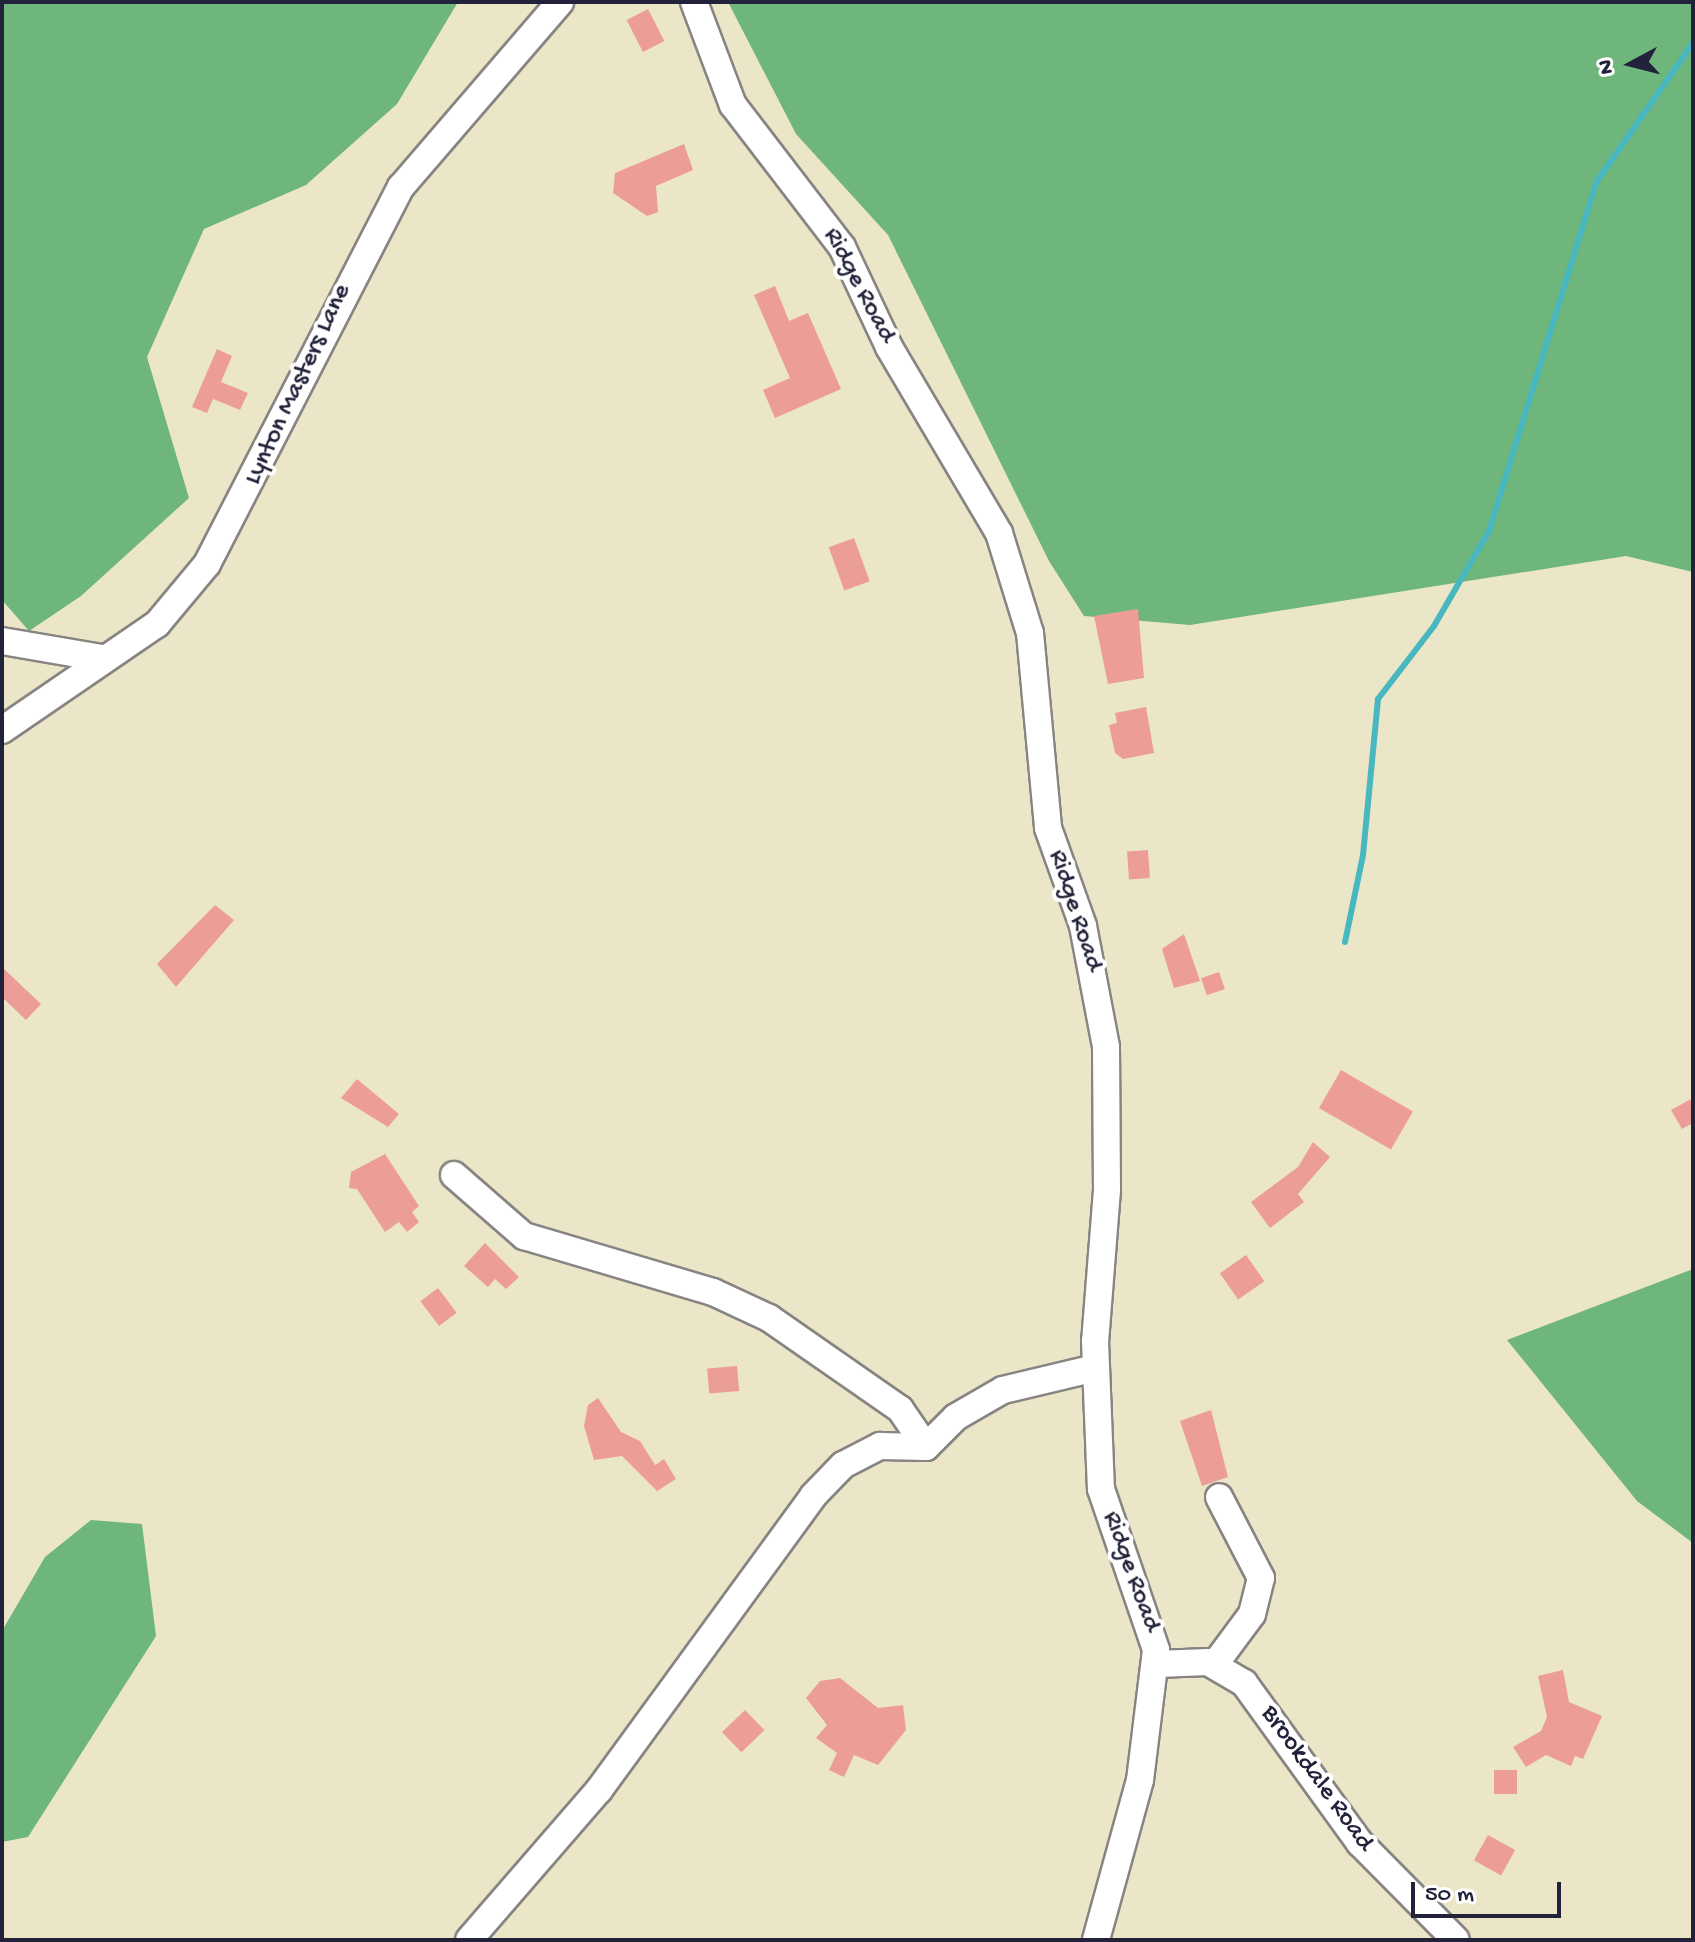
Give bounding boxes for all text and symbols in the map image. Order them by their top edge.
north arrow [1591,24,1671,104]
text: N [1593,58,1621,76]
street label: Ridge Road [815,223,901,349]
street label: Lynton Masters Lane [239,280,359,490]
street label: Ridge Road [1040,846,1108,976]
street label: Ridge Road [1094,1508,1166,1636]
street label: Brookdale Road [1253,1700,1379,1858]
scale bar [1415,1866,1565,1916]
text: 50 m [1425,1881,1474,1910]

